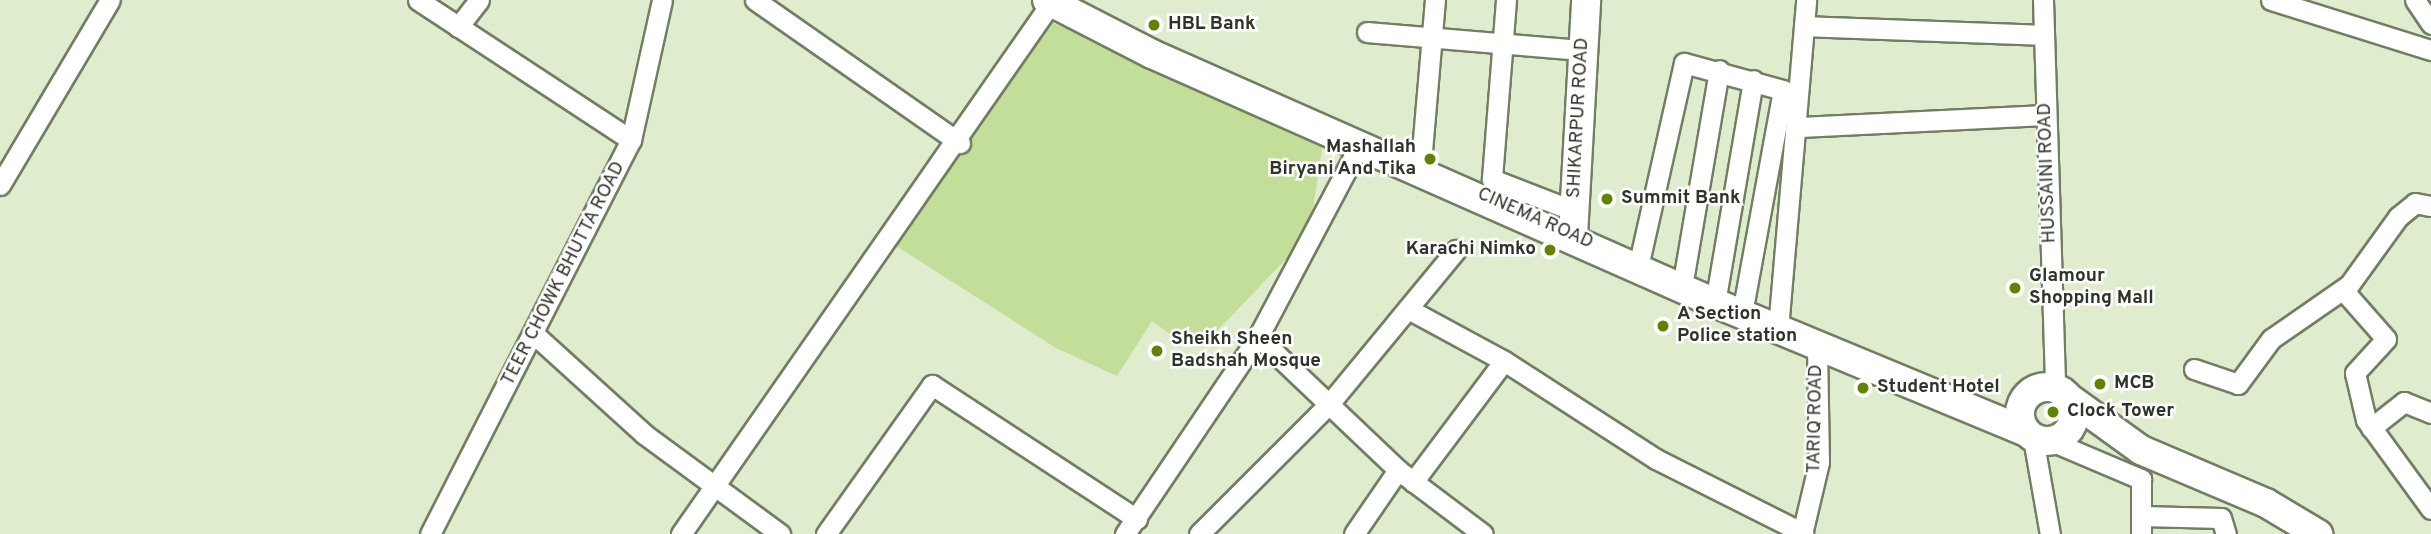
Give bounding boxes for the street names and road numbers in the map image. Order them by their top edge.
street label: SHIKARPUR ROAD [1563,37,1595,199]
street label: HUSSAINI ROAD [2034,102,2062,244]
street label: TEER CHOWK BHUTTA ROAD [497,158,631,390]
street label: CINEMA ROAD [1473,183,1597,255]
street label: TARIQ ROAD [1804,364,1828,474]

